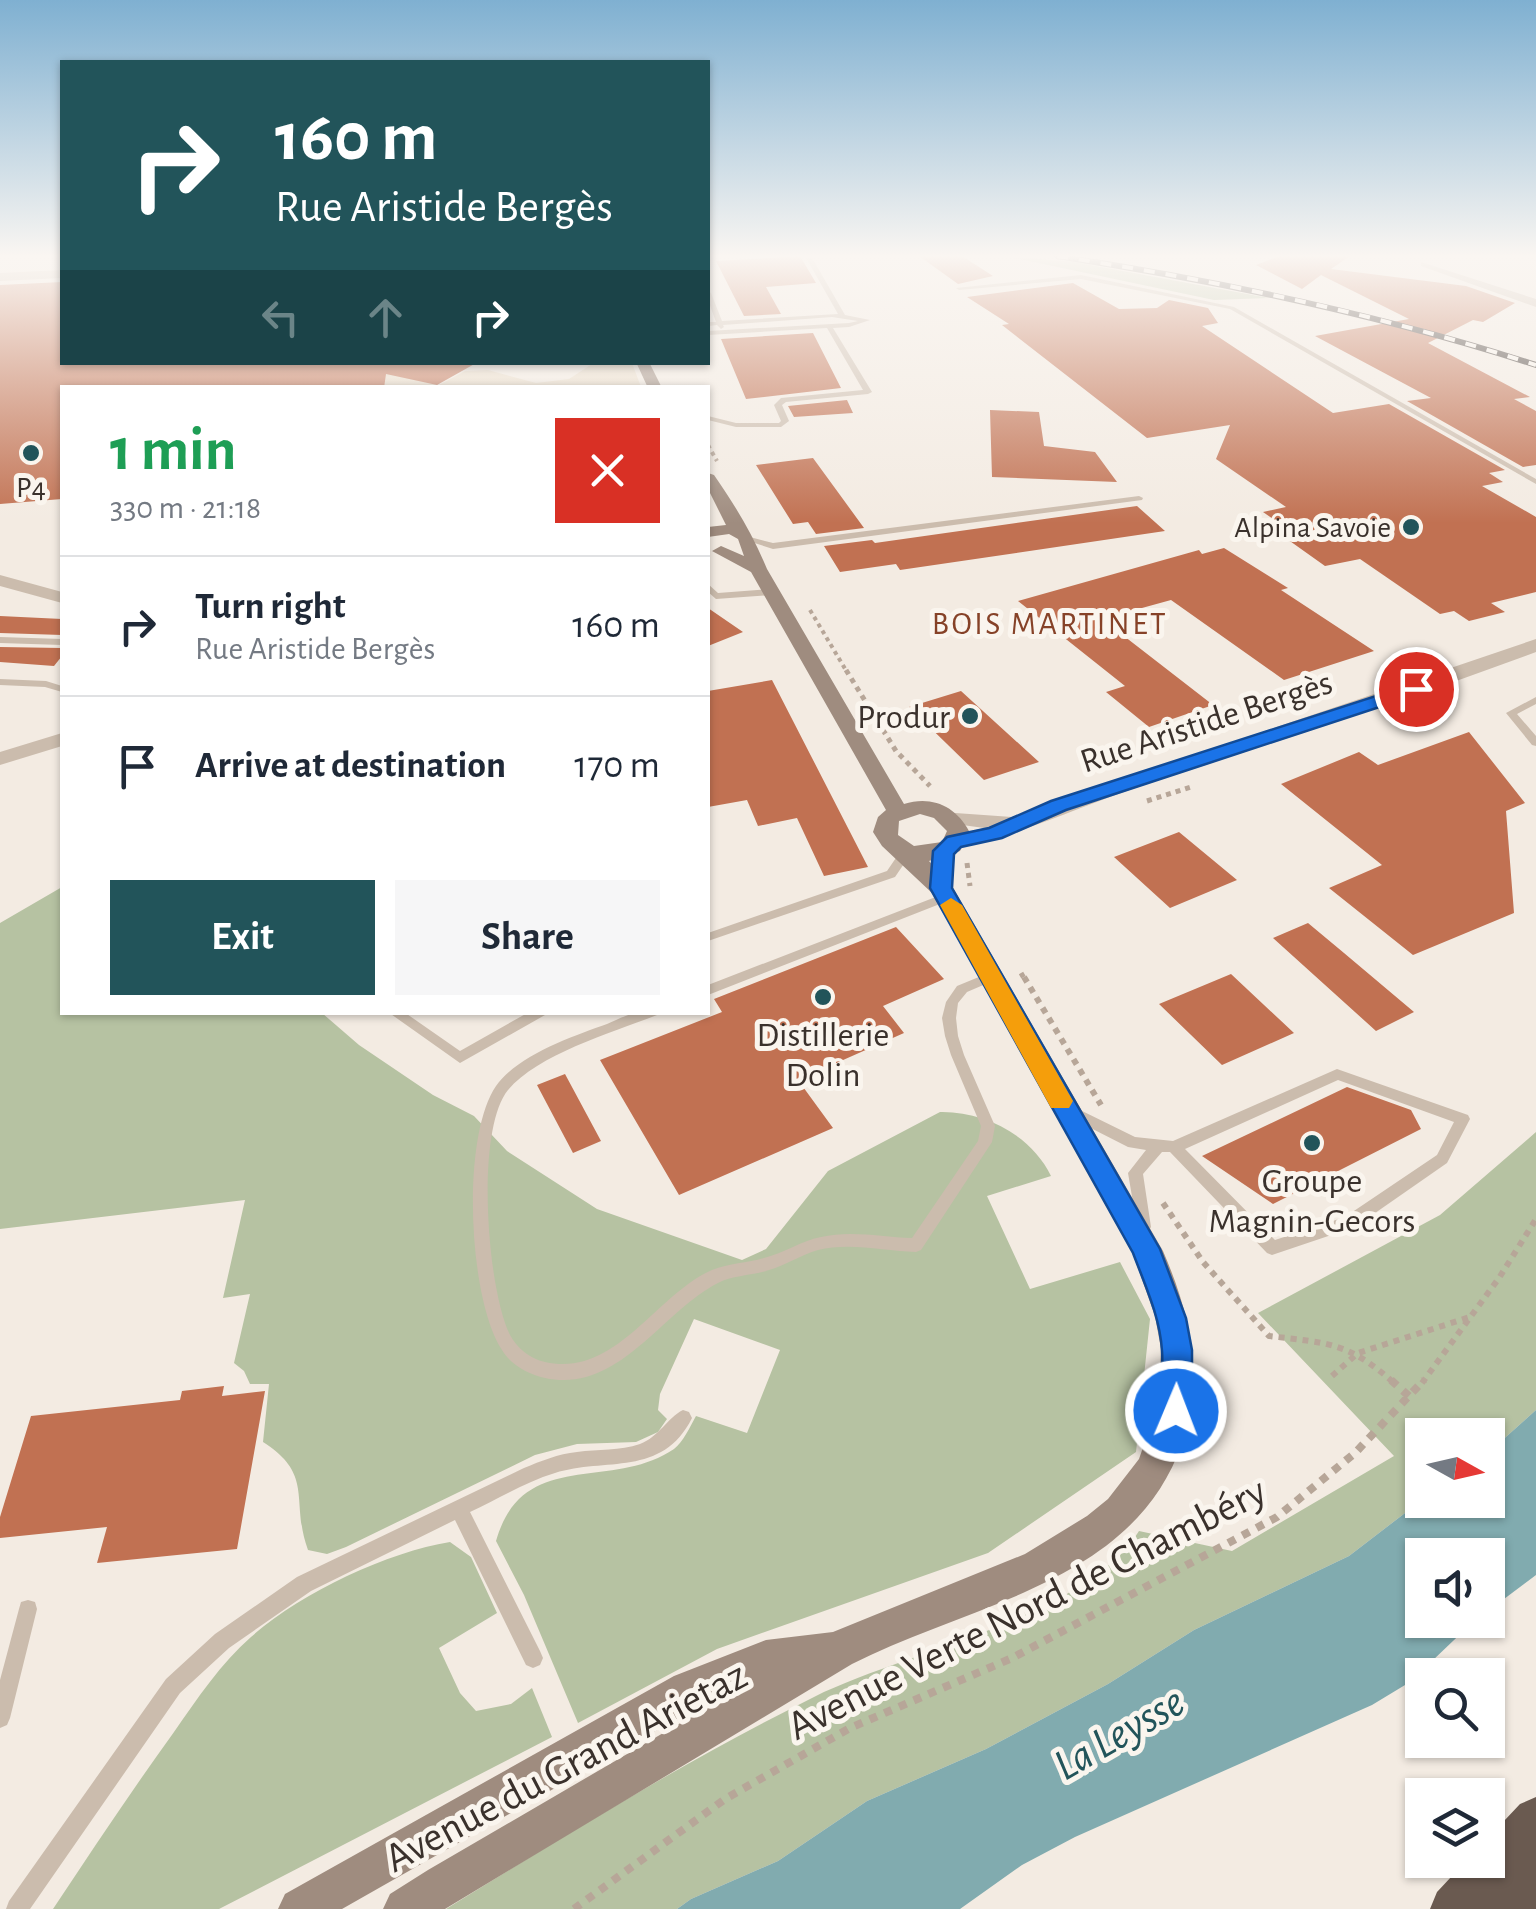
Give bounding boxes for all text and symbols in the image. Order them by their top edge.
icon: right [110,100,240,230]
text: 160 m [275,103,438,173]
text: Rue Aristide Bergès [275,185,613,230]
icon: left [253,290,308,345]
icon: ahead [358,290,413,345]
icon: right [463,290,518,345]
button: close [555,418,660,523]
text: 1 min [110,421,236,481]
marker: P4 [20,442,42,464]
place label: P4 [16,473,46,503]
text: 330 m · 21:18 [110,492,261,524]
place label: Alpina Savoie [1234,513,1391,543]
marker: Alpina Savoie [1400,516,1422,538]
text: Turn right [195,588,345,626]
icon: right [110,599,165,654]
text: 160 m [572,607,660,645]
district label: BOIS MARTINET [932,608,1168,640]
text: Rue Aristide Bergès [195,633,435,665]
pin [1374,647,1459,732]
icon: arrive [1389,662,1444,717]
street label: Rue Aristide Bergès [1076,665,1337,780]
place label: Produr [857,700,951,735]
marker: Produr [959,705,981,727]
icon: arrive [110,739,165,794]
text: Arrive at destination [195,747,506,785]
text: 170 m [574,747,660,785]
button: Exit [110,880,375,995]
button: Share [395,880,660,995]
marker: Distillerie Dolin [812,986,834,1008]
place label: Distillerie Dolin [756,1018,890,1093]
marker: Groupe Magnin-Gecors [1301,1132,1323,1154]
place label: Groupe Magnin-Gecors [1209,1164,1415,1239]
position arrow [1124,1359,1228,1463]
north arrow [1405,1418,1505,1518]
map controls [1405,1418,1505,1878]
street label: Avenue Verte Nord de Chambéry [781,1470,1273,1748]
button: sound [1405,1538,1505,1638]
street label: Avenue du Grand Arietaz [378,1654,754,1880]
button: search [1405,1658,1505,1758]
water label: La Leysse [1046,1679,1192,1789]
button: layers [1405,1778,1505,1878]

